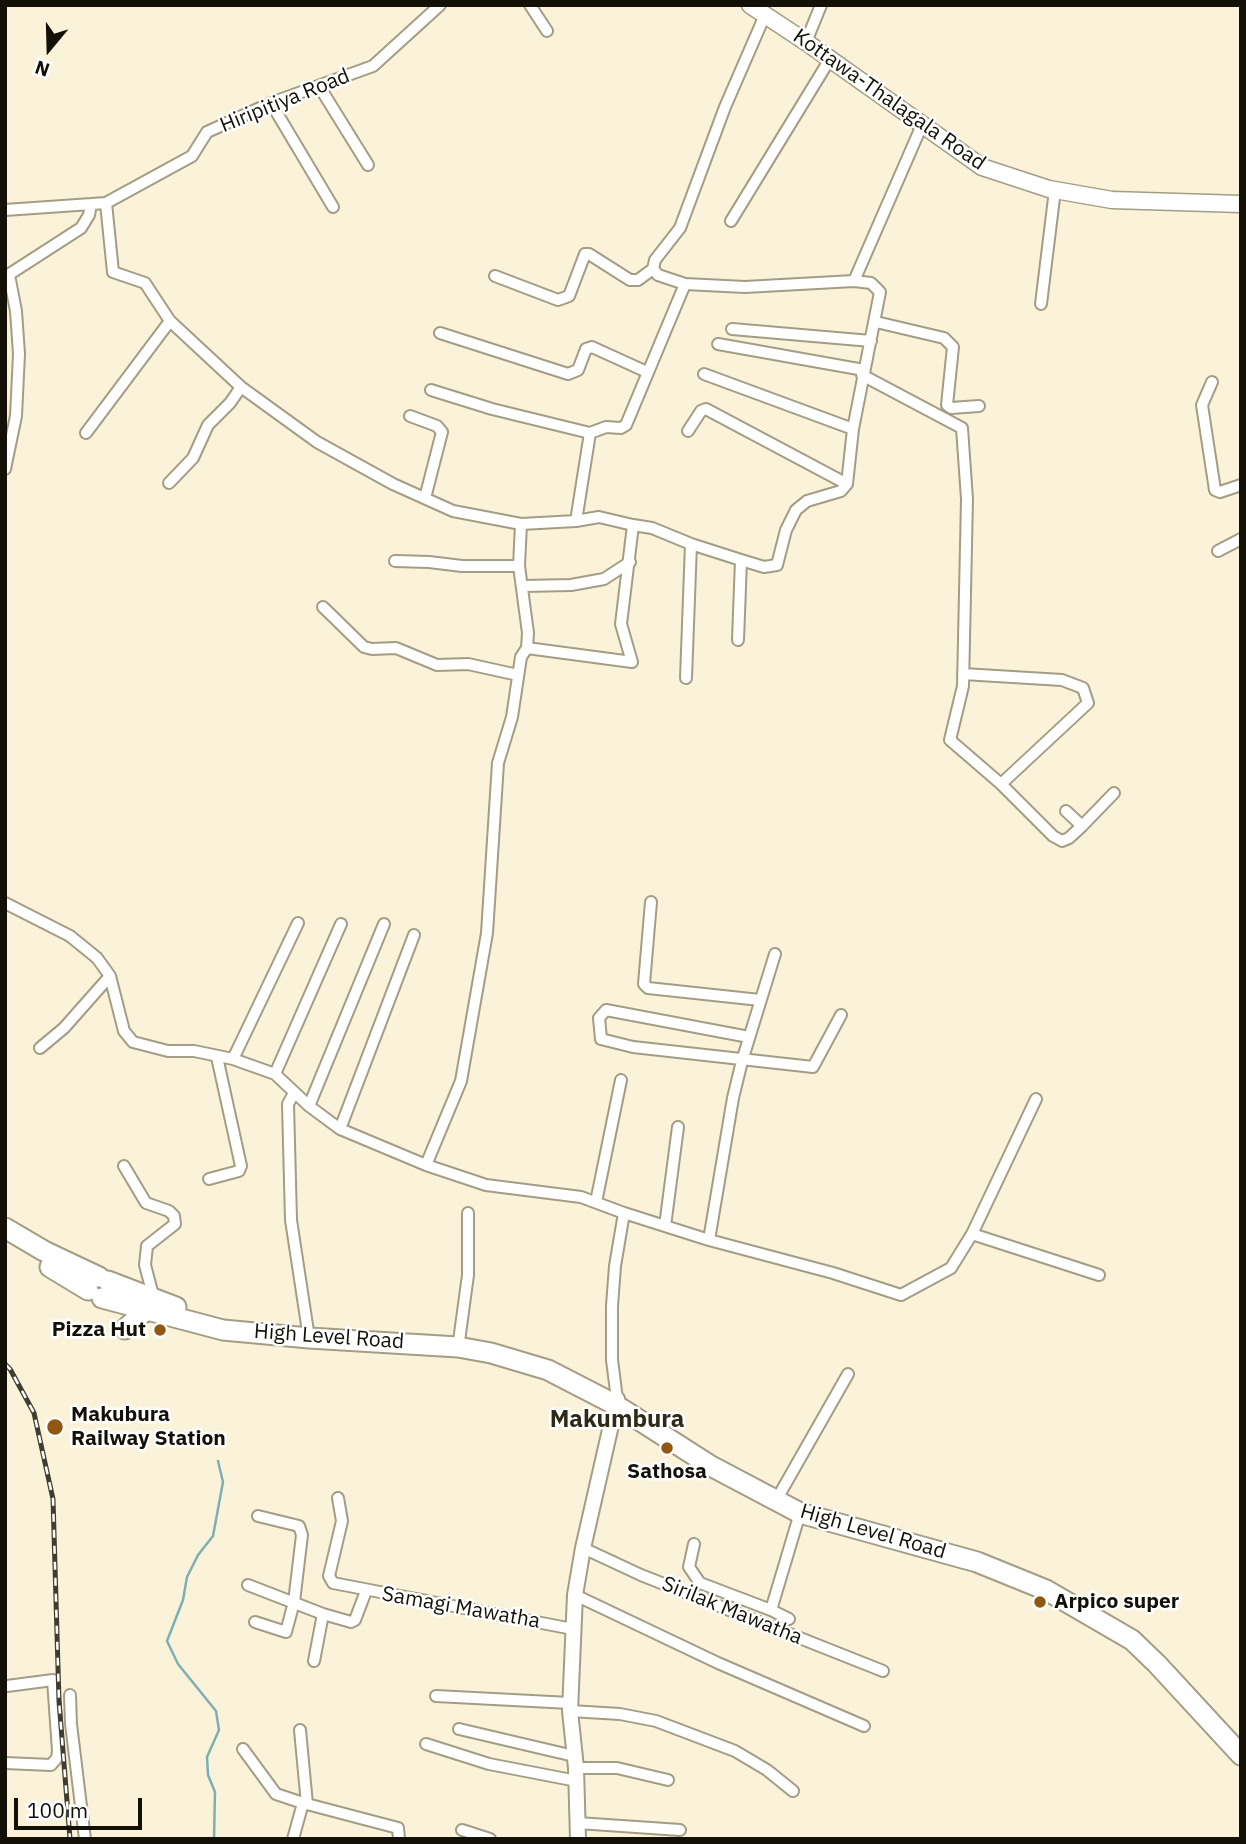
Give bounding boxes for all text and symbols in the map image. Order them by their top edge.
north arrow [14,14,84,84]
street label: Kottawa-Thalagala Road [788,24,990,176]
text: N [32,55,53,82]
street label: Hiripitiya Road [216,64,354,138]
place label: Pizza Hut [52,1317,146,1343]
street label: High Level Road [253,1319,405,1355]
marker: Pizza Hut [152,1322,168,1338]
place label: Makubura Railway Station [71,1402,226,1452]
district label: Makumbura [550,1406,684,1434]
marker: Makubura Railway Station [45,1417,65,1437]
marker: Sathosa [659,1440,675,1456]
place label: Sathosa [627,1459,707,1485]
street label: High Level Road [797,1499,949,1565]
street label: Sirilak Mawatha [658,1571,806,1651]
street label: Samagi Mawatha [380,1582,542,1634]
place label: Arpico super [1054,1589,1179,1615]
marker: Arpico super [1032,1594,1048,1610]
scale bar [18,1784,145,1828]
text: 100 m [27,1796,88,1824]

